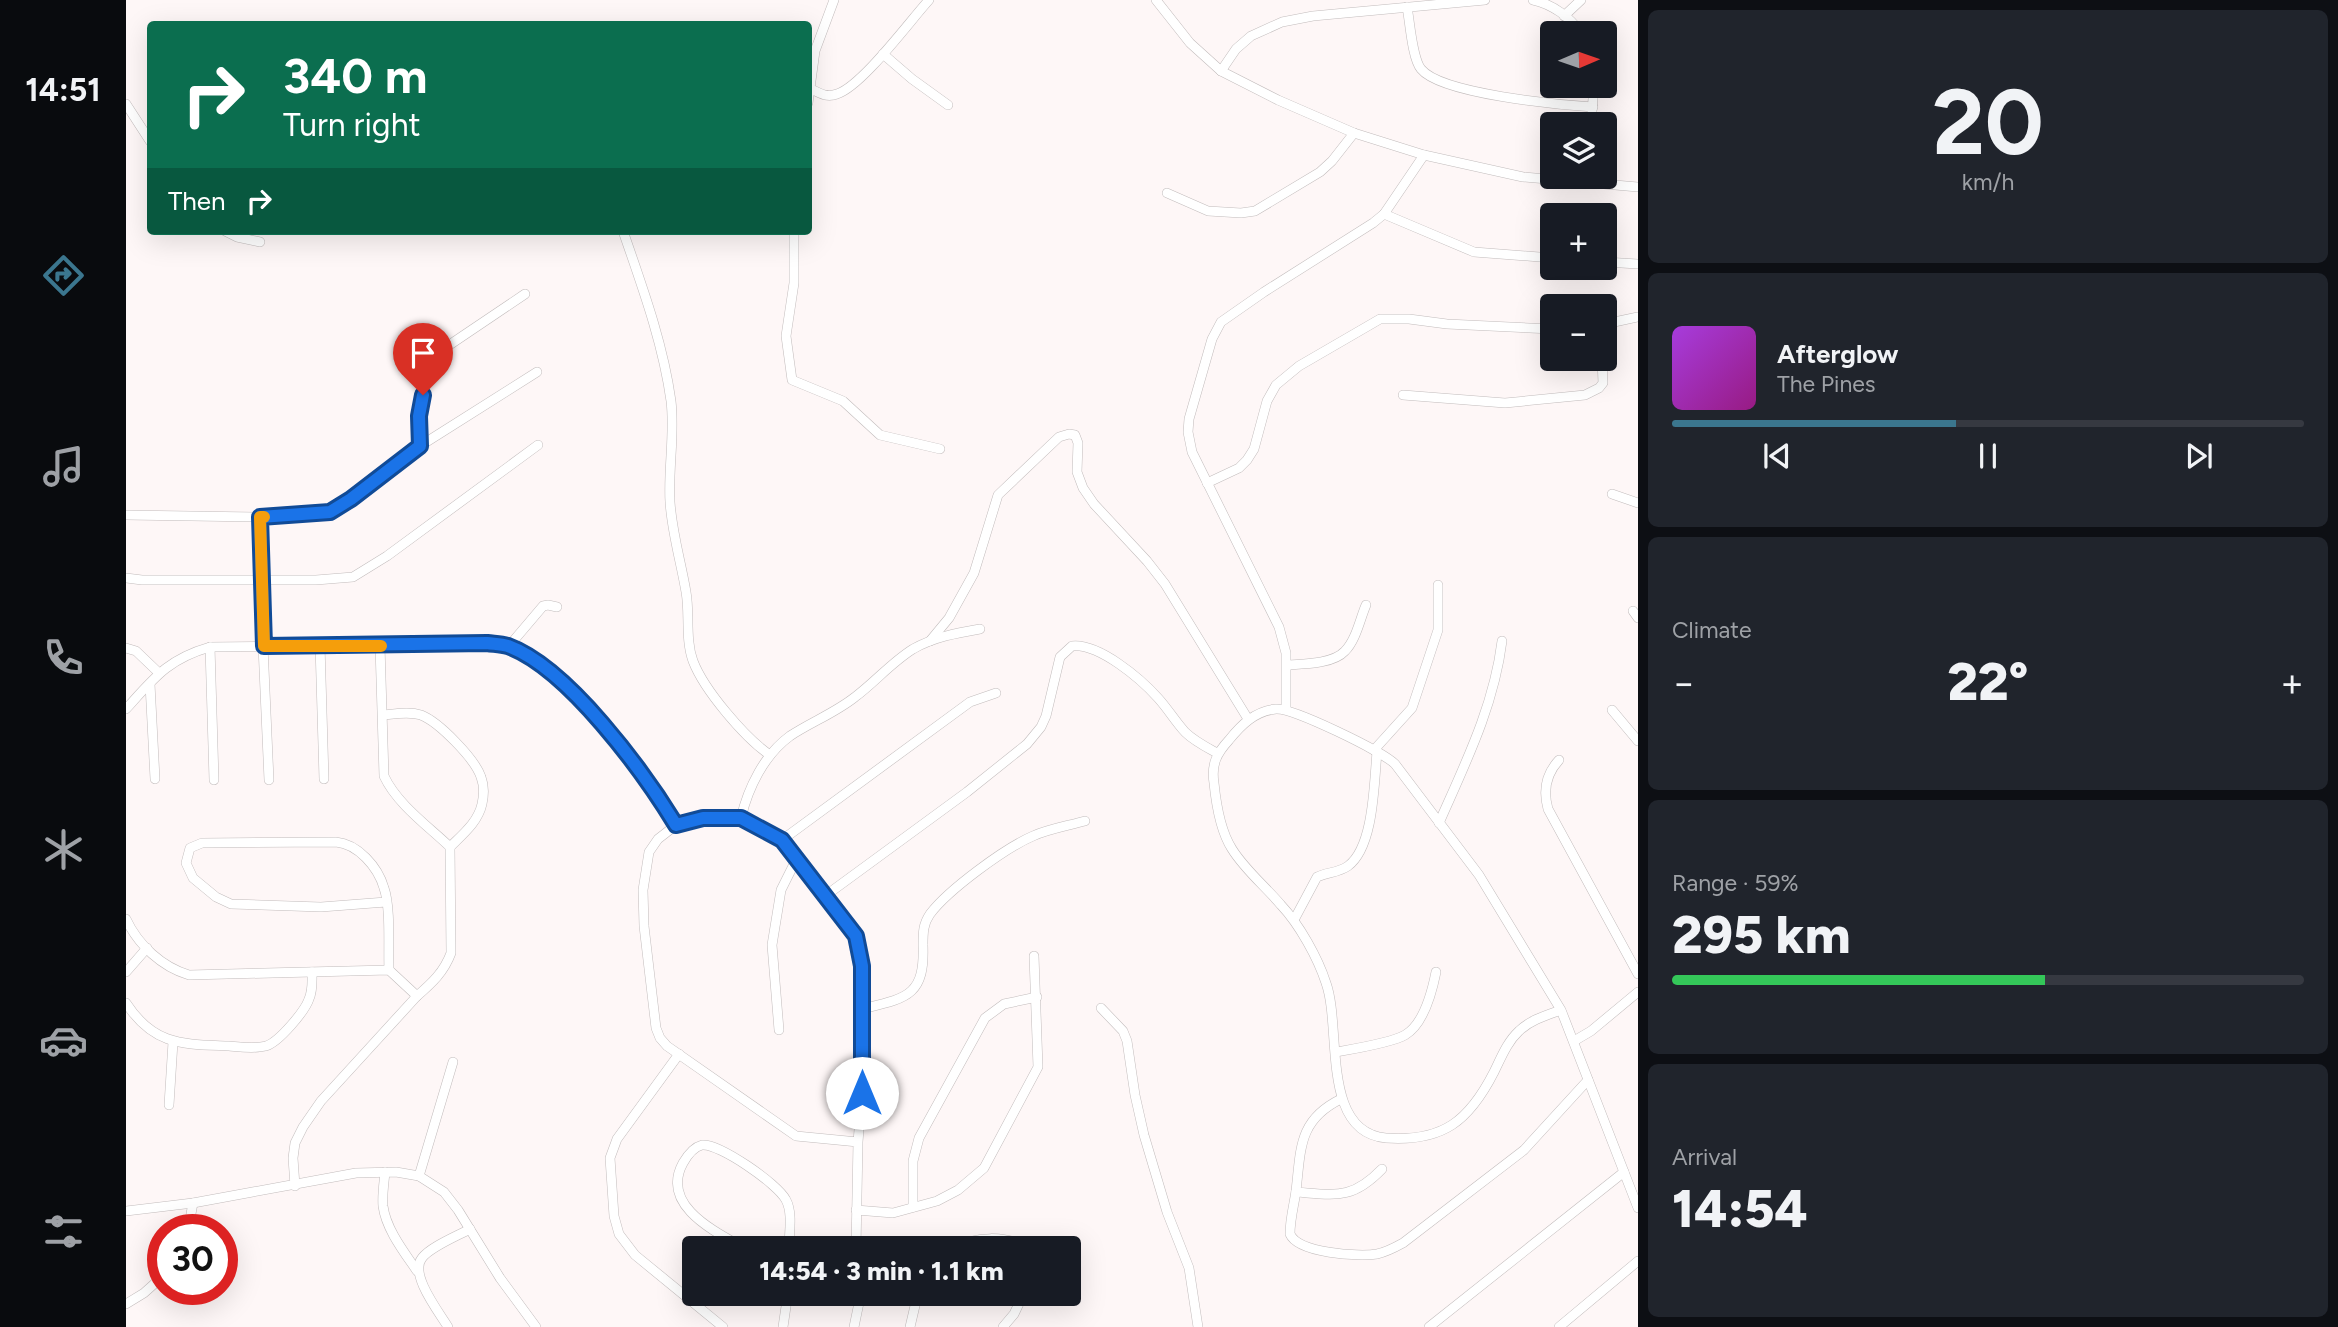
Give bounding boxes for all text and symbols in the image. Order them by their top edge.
north arrow [1540,21,1617,98]
map controls [1540,21,1617,371]
text: 340 m [283,46,427,105]
icon: right [168,49,259,140]
text: 20 [1932,68,2044,177]
text: 14:51 [25,71,101,109]
text: Turn right [283,106,421,144]
button: layers [1540,112,1617,189]
text: km/h [1962,168,2014,196]
icon: right [240,182,278,220]
text: Then [168,185,226,217]
button: + [1540,203,1617,280]
icon: directions [39,251,88,300]
button: − [1540,294,1617,371]
pin [393,323,453,395]
icon: arrive [404,334,442,372]
text: Afterglow [1777,338,1899,370]
text: The Pines [1777,370,1876,398]
icon: previous [1758,437,1796,475]
icon: pause [1969,437,2007,475]
icon: next [2180,437,2218,475]
icon: music [39,442,88,491]
text: Climate [1672,616,1751,644]
icon: phone [39,633,88,682]
text: 22° [1947,651,2029,713]
text: − [1672,660,1696,706]
text: + [2280,660,2304,706]
icon: climate [39,825,88,874]
text: Range · 59% [1672,869,1799,897]
text: 295 km [1672,904,1851,966]
icon: car [39,1016,88,1065]
position arrow [825,1056,899,1130]
text: Arrival [1672,1143,1737,1171]
text: 14:54 [1672,1178,1808,1240]
icon: filters [39,1207,88,1256]
speed limit sign: 30 [147,1214,238,1305]
text: 14:54 · 3 min · 1.1 km [759,1255,1004,1287]

